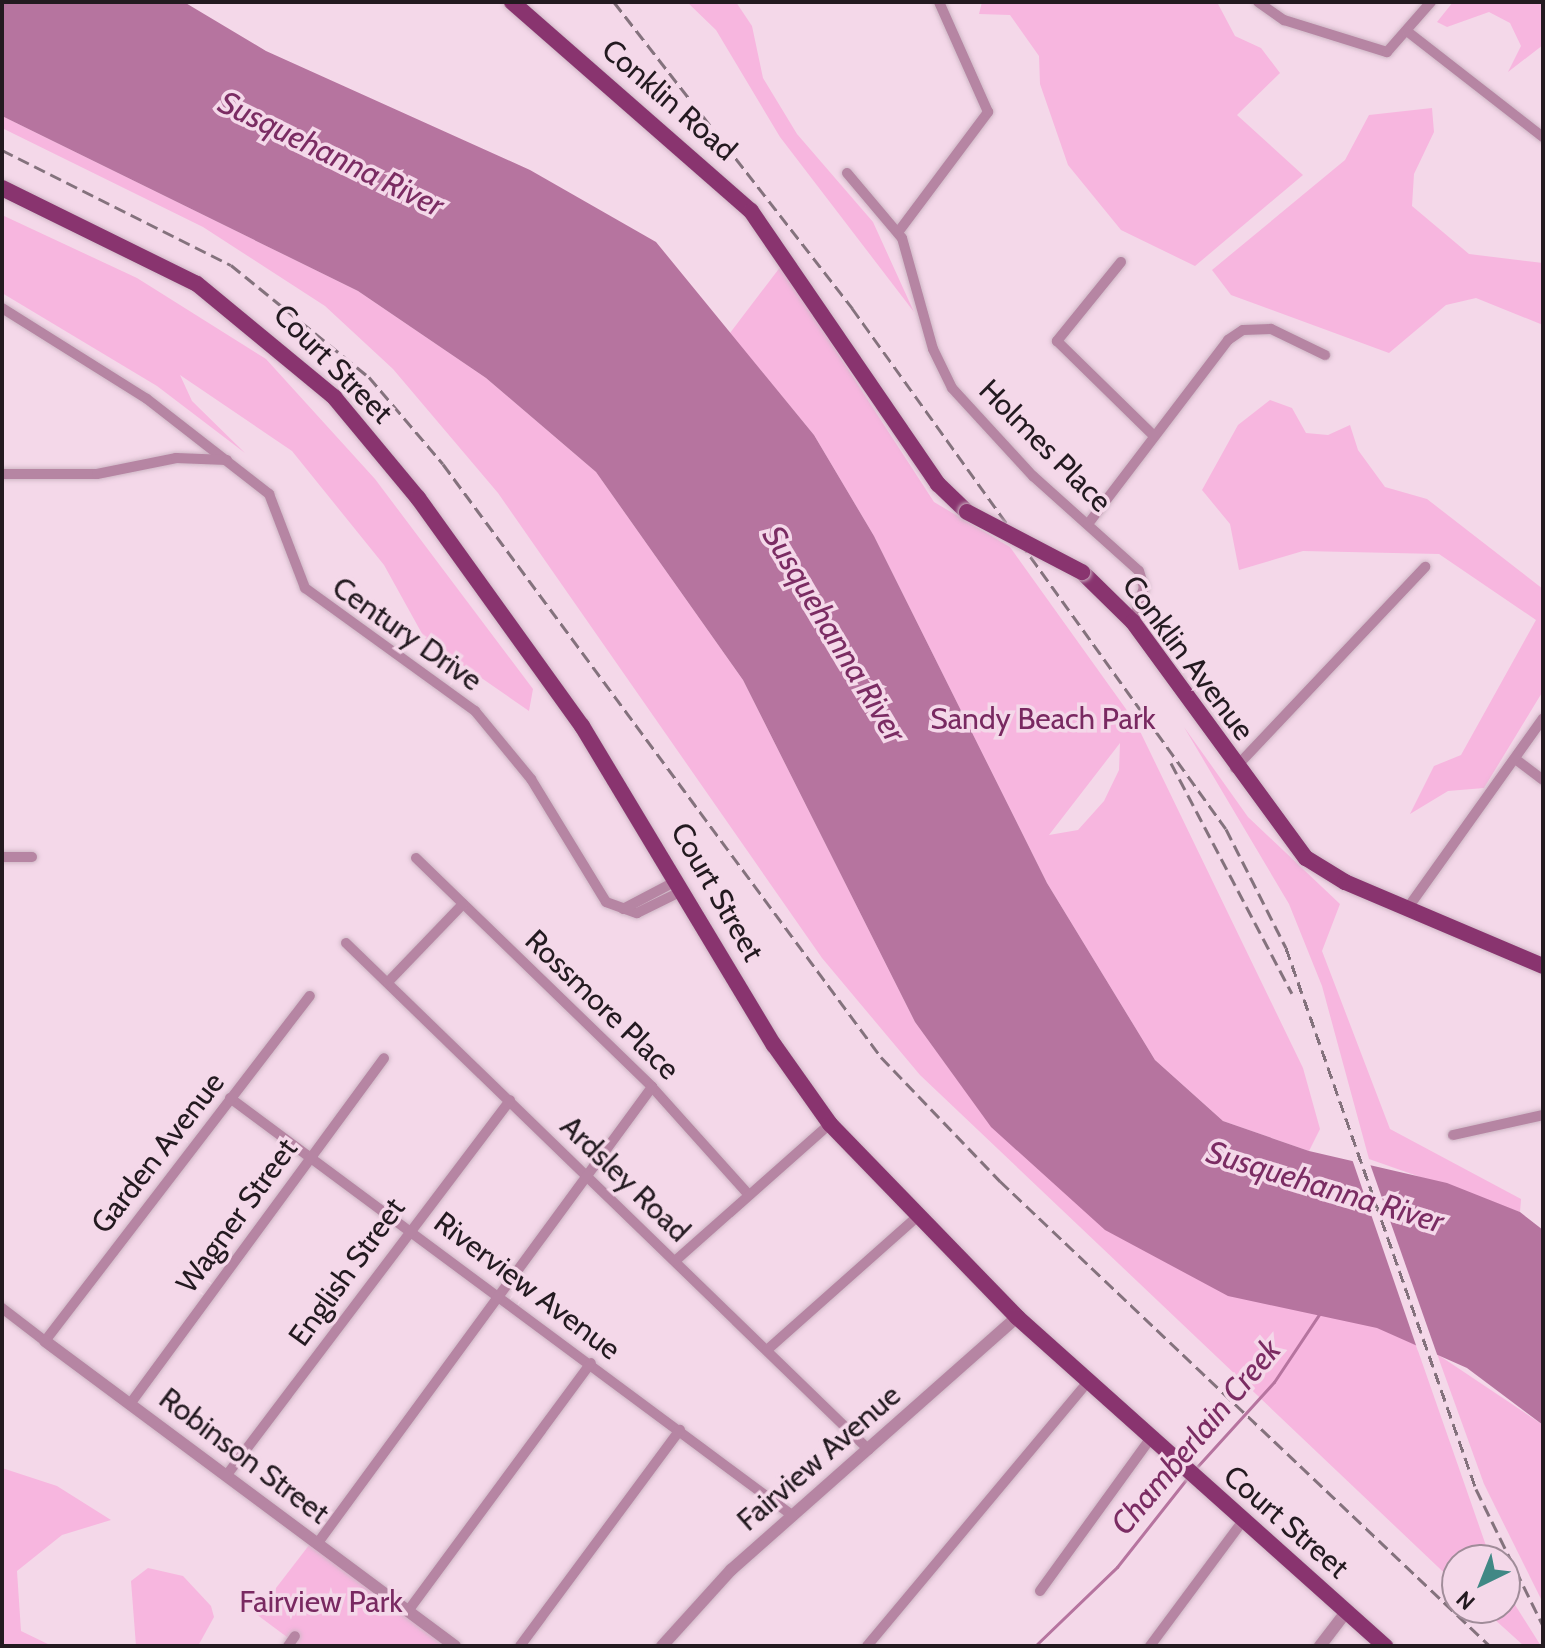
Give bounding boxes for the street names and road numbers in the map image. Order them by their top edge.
street label: Conklin Road [594,32,744,168]
street label: Court Street [266,297,400,431]
street label: Holmes Place [971,372,1119,520]
street label: Century Drive [325,569,489,699]
street label: Conklin Avenue [1114,569,1262,747]
street label: Court Street [663,816,771,968]
street label: Rossmore Place [518,923,686,1087]
street label: Garden Avenue [84,1065,232,1241]
street label: Ardsley Road [553,1108,697,1250]
street label: Wagner Street [169,1132,305,1300]
street label: English Street [281,1191,413,1353]
street label: Riverview Avenue [427,1204,627,1368]
street label: Fairview Avenue [730,1377,908,1539]
street label: Robinson Street [152,1380,336,1532]
street label: Court Street [1216,1458,1356,1586]

